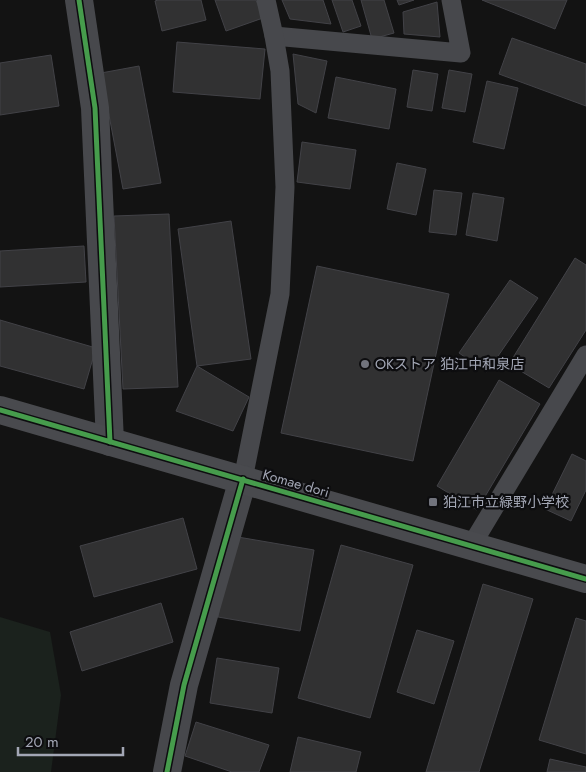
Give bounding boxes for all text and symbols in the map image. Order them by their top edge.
place label: OKストア 狛江中和泉店 [375,354,524,374]
marker: OKストア 狛江中和泉店 [359,358,371,370]
street label: Komae dori [260,464,332,502]
place label: 狛江市立緑野小学校 [443,492,569,512]
marker: 狛江市立緑野小学校 [427,496,439,508]
scale bar [18,724,122,756]
text: 20 m [25,731,59,753]

